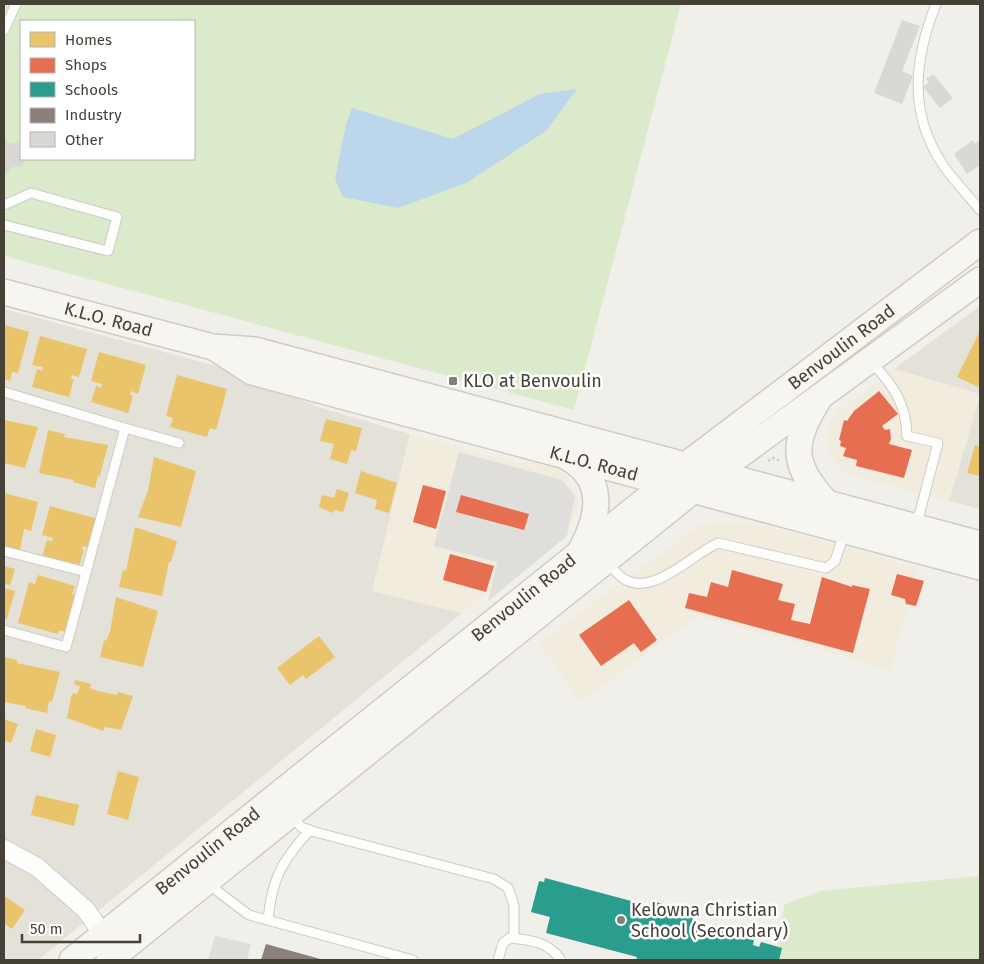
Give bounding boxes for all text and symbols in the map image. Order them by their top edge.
legend [20,20,195,160]
text: Homes [65,31,112,49]
text: Shops [65,56,107,74]
text: Schools [65,81,118,99]
text: Industry [65,106,122,124]
text: Other [65,131,104,149]
street label: K.L.O. Road [62,297,155,342]
street label: Benvoulin Road [784,300,899,395]
place label: KLO at Benvoulin [463,370,602,392]
marker: KLO at Benvoulin [447,375,459,387]
street label: K.L.O. Road [547,441,640,486]
street label: Benvoulin Road [467,549,581,646]
street label: Benvoulin Road [151,802,265,900]
place label: Kelowna Christian School (Secondary) [631,899,788,942]
scale bar [22,912,140,944]
marker: Kelowna Christian School (Secondary) [615,914,627,926]
text: 50 m [30,920,63,938]

